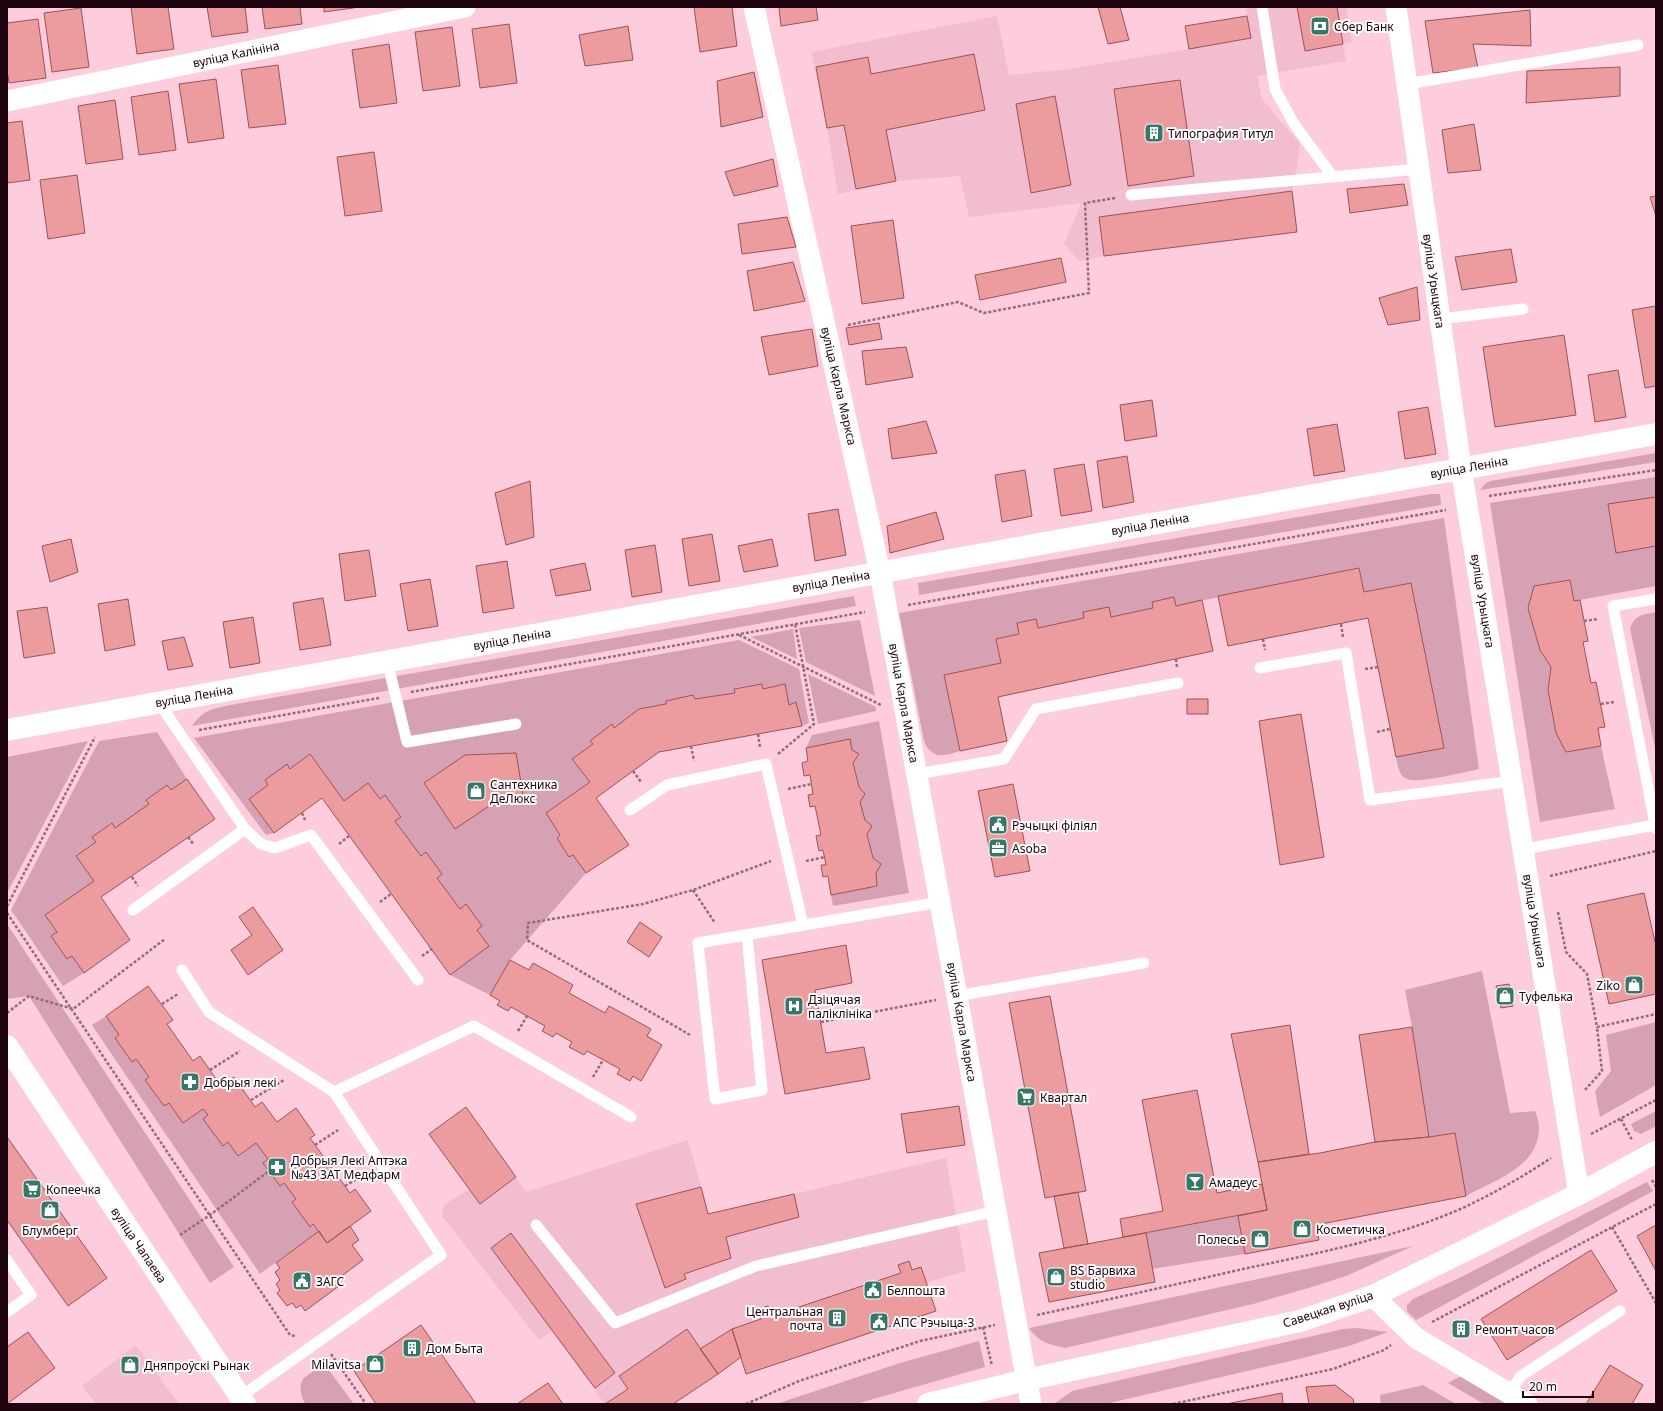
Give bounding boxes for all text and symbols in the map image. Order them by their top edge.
bank icon: Сбер Банк [1309,15,1331,37]
place label: Сбер Банк [1334,18,1394,35]
street label: вуліца Калініна [191,37,281,71]
building icon: Типография Титул [1143,122,1165,144]
place label: Типография Титул [1168,125,1274,142]
street label: вуліца Урыцкага [1419,233,1449,329]
street label: вуліца Карла Маркса [817,325,861,447]
street label: вуліца Леніна [1429,452,1509,482]
street label: вуліца Леніна [1110,509,1190,539]
street label: вуліца Урыцкага [1467,553,1499,649]
street label: вуліца Леніна [791,566,871,596]
street label: вуліца Леніна [472,624,552,654]
street label: вуліца Карла Маркса [885,642,923,764]
street label: вуліца Леніна [154,681,234,711]
place label: Сантехника ДеЛюкс [490,776,557,807]
shop icon: Сантехника ДеЛюкс [465,780,487,802]
public building icon: Рэчыцкі філіял [987,814,1009,836]
place label: Рэчыцкі філіял [1012,817,1097,834]
office icon: Asoba [987,837,1009,859]
place label: Asoba [1012,840,1047,857]
street label: вуліца Урыцкага [1519,873,1551,969]
street label: вуліца Карла Маркса [943,961,981,1083]
shop icon: Ziko [1623,974,1645,996]
place label: Ziko [1596,977,1620,994]
shop icon: Туфелька [1494,985,1516,1007]
place label: Туфелька [1519,988,1573,1005]
place label: Дзіцячая паліклініка [808,991,872,1022]
hospital icon: Дзіцячая паліклініка [783,995,805,1017]
pharmacy icon: Добрыя лекі [179,1071,201,1093]
place label: Добрыя лекі [204,1074,277,1091]
supermarket icon: Квартал [1015,1086,1037,1108]
place label: Квартал [1040,1089,1087,1106]
place label: Добрыя Лекі Аптэка №43 ЗАТ Медфарм [291,1152,407,1183]
pharmacy icon: Добрыя Лекі Аптэка №43 ЗАТ Медфарм [266,1156,288,1178]
bar icon: Амадеус [1184,1171,1206,1193]
place label: Амадеус [1209,1174,1258,1191]
supermarket icon: Копеечка [21,1178,43,1200]
place label: Копеечка [46,1181,101,1198]
shop icon: Блумберг [39,1199,61,1221]
street label: вуліца Чапаева [107,1204,171,1286]
shop icon: Косметичка [1291,1218,1313,1240]
place label: Косметичка [1316,1221,1385,1238]
place label: Блумберг [22,1222,78,1239]
shop icon: Полесье [1249,1228,1271,1250]
place label: Полесье [1197,1231,1246,1248]
place label: BS Барвиха studio [1070,1262,1136,1293]
shop icon: BS Барвиха studio [1045,1266,1067,1288]
public building icon: ЗАГС [291,1270,313,1292]
place label: ЗАГС [316,1273,344,1290]
public building icon: Белпошта [862,1279,884,1301]
place label: Белпошта [887,1282,945,1299]
street label: Савецкая вуліца [1281,1286,1375,1332]
place label: Центральная почта [746,1303,823,1334]
building icon: Центральная почта [826,1307,848,1329]
public building icon: АПС Рэчыца-3 [868,1311,890,1333]
place label: АПС Рэчыца-3 [893,1314,974,1331]
building icon: Ремонт часов [1450,1318,1472,1340]
place label: Ремонт часов [1475,1321,1555,1338]
building icon: Дом Быта [401,1337,423,1359]
place label: Дом Быта [426,1340,483,1357]
shop icon: Milavitsa [364,1353,386,1375]
shop icon: Дняпроўскі Рынак [119,1354,141,1376]
place label: Milavitsa [311,1356,361,1373]
place label: Дняпроўскі Рынак [144,1357,250,1374]
scale bar [1523,1373,1593,1399]
text: 20 m [1529,1378,1557,1395]

